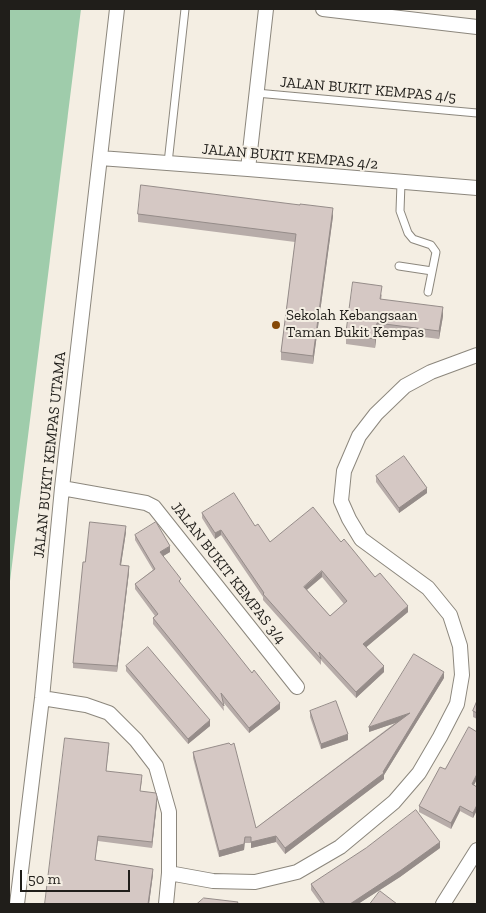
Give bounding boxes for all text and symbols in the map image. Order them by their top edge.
street label: JALAN BUKIT KEMPAS 4/5 [279,73,457,107]
street label: JALAN BUKIT KEMPAS 4/2 [201,140,379,174]
place label: Sekolah Kebangsaan Taman Bukit Kempas [286,307,424,342]
marker: Sekolah Kebangsaan Taman Bukit Kempas [270,319,282,331]
street label: JALAN BUKIT KEMPAS UTAMA [30,351,70,559]
street label: JALAN BUKIT KEMPAS 3/4 [167,498,289,648]
scale bar [22,860,132,892]
text: 50 m [28,870,61,888]

